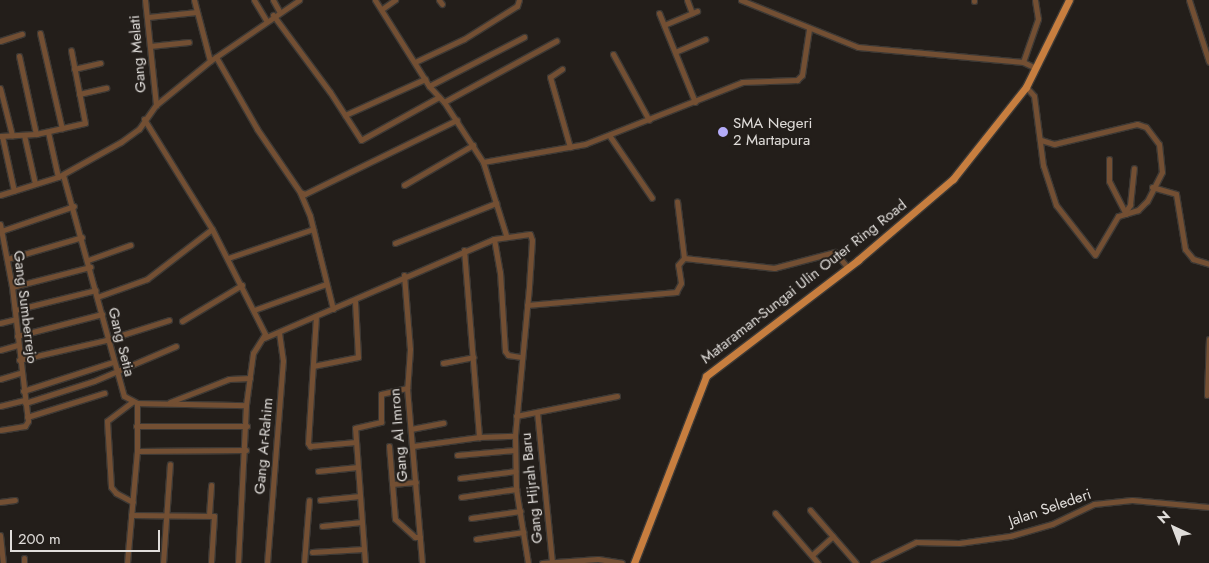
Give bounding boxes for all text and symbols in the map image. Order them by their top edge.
street label: Gang Melati [126,14,150,94]
place label: SMA Negeri 2 Martapura [733,114,812,149]
marker: SMA Negeri 2 Martapura [717,126,729,138]
street label: Mataraman-Sungai Ulin Outer Ring Road [698,196,910,368]
street label: Gang Sumberrejo [9,250,41,364]
street label: Gang Setia [104,306,138,378]
street label: Gang Al Imron [386,387,412,483]
street label: Gang Ar-Rahim [251,397,277,495]
street label: Gang Hijrah Baru [517,432,547,544]
street label: Jalan Selederi [1006,485,1094,531]
north arrow [1149,503,1199,553]
text: N [1153,506,1175,528]
scale bar [12,520,162,552]
text: 200 m [18,528,61,550]

